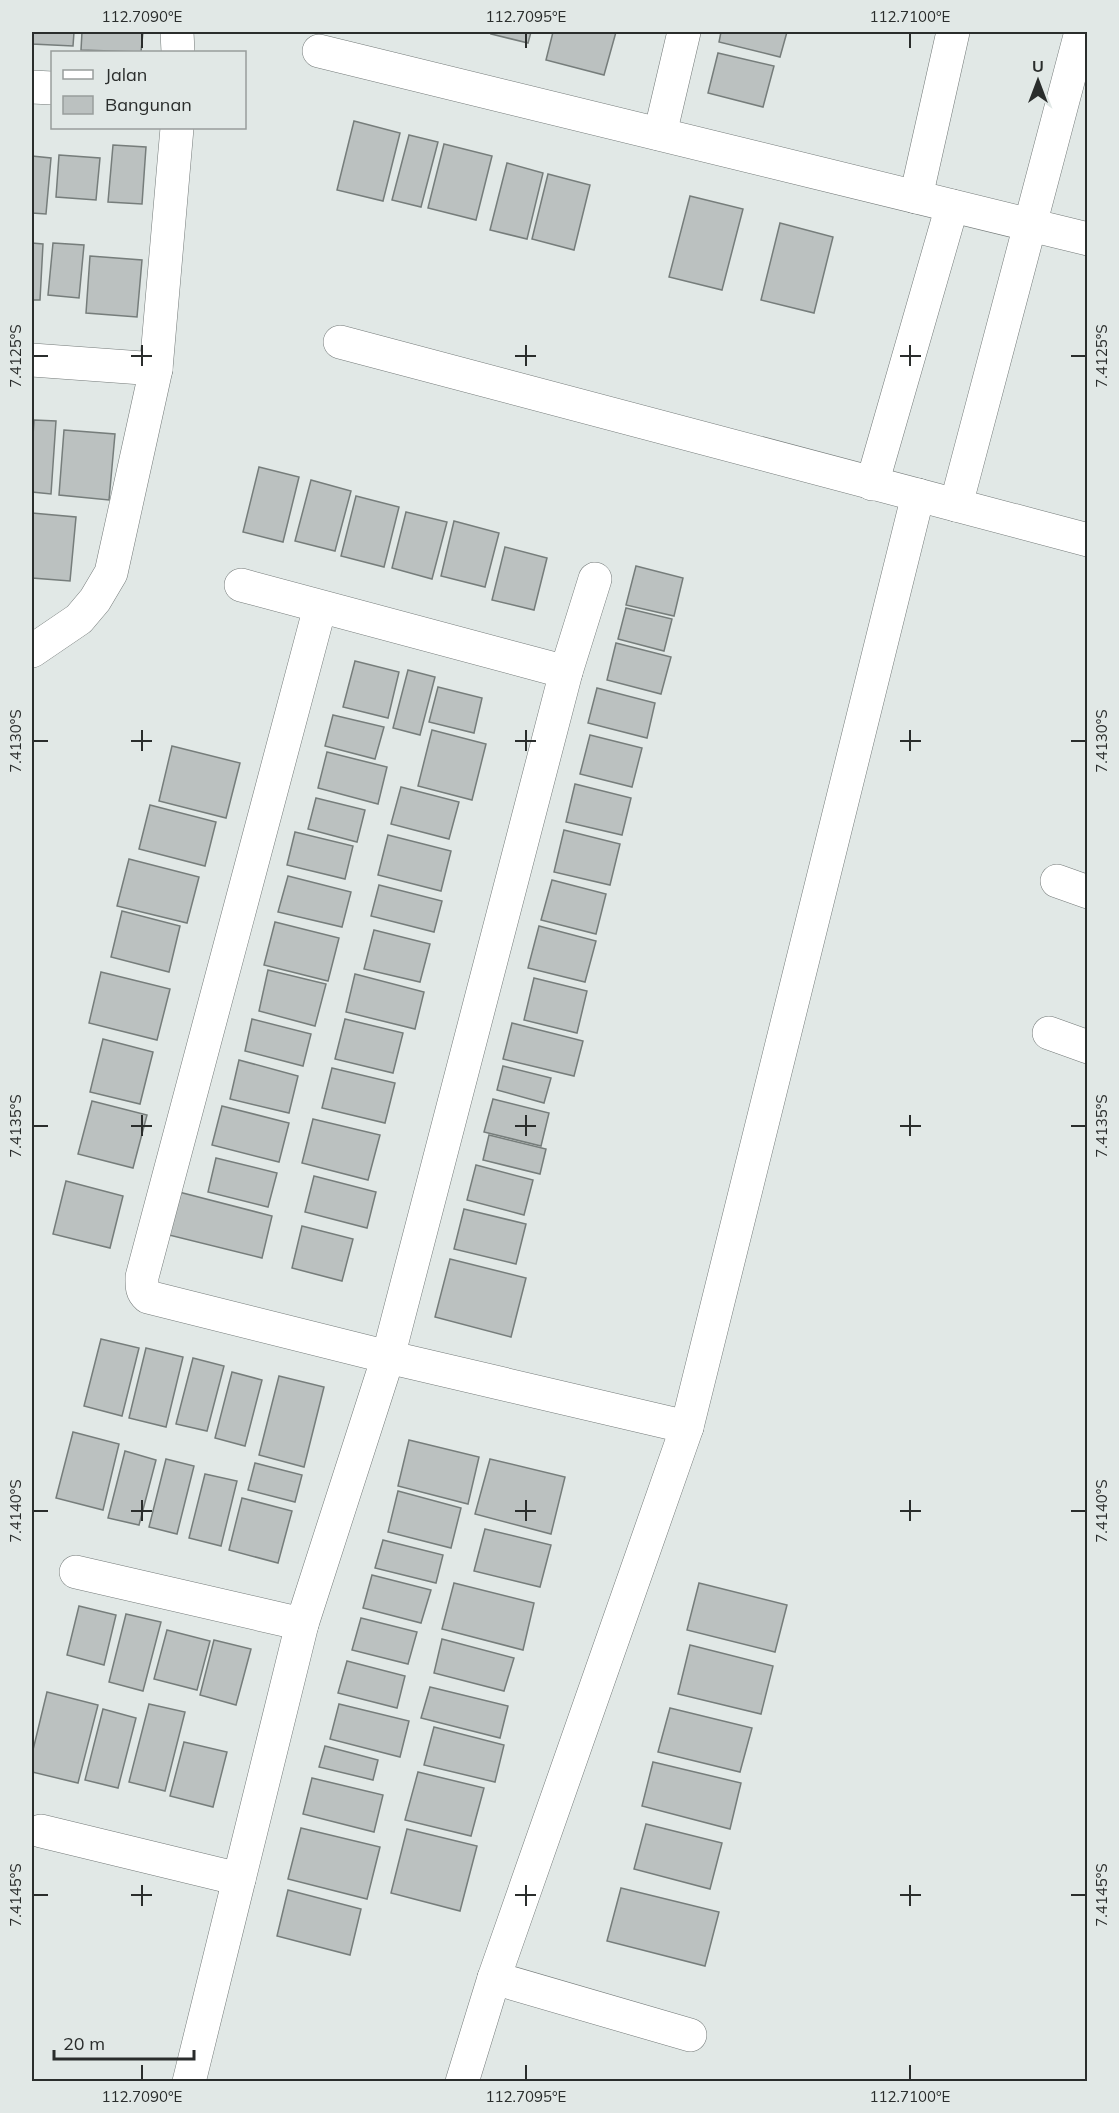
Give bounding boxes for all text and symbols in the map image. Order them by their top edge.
text: 112.7090°E [102,7,183,26]
text: 112.7095°E [486,7,567,26]
text: 112.7100°E [870,7,951,26]
legend [51,51,246,129]
north arrow [1008,51,1068,111]
text: U [1032,56,1044,76]
text: Jalan [105,63,147,86]
text: Bangunan [105,93,192,116]
text: 7.4125°S [6,324,25,388]
text: 7.4125°S [1092,324,1111,388]
text: 7.4130°S [6,709,25,773]
text: 7.4130°S [1092,709,1111,773]
text: 7.4135°S [6,1094,25,1158]
text: 7.4135°S [1092,1094,1111,1158]
text: 7.4140°S [6,1479,25,1543]
text: 7.4140°S [1092,1479,1111,1543]
text: 7.4145°S [6,1863,25,1927]
text: 7.4145°S [1092,1863,1111,1927]
scale bar [54,2023,194,2061]
text: 20 m [63,2032,105,2055]
text: 112.7090°E [102,2087,183,2106]
text: 112.7095°E [486,2087,567,2106]
text: 112.7100°E [870,2087,951,2106]

